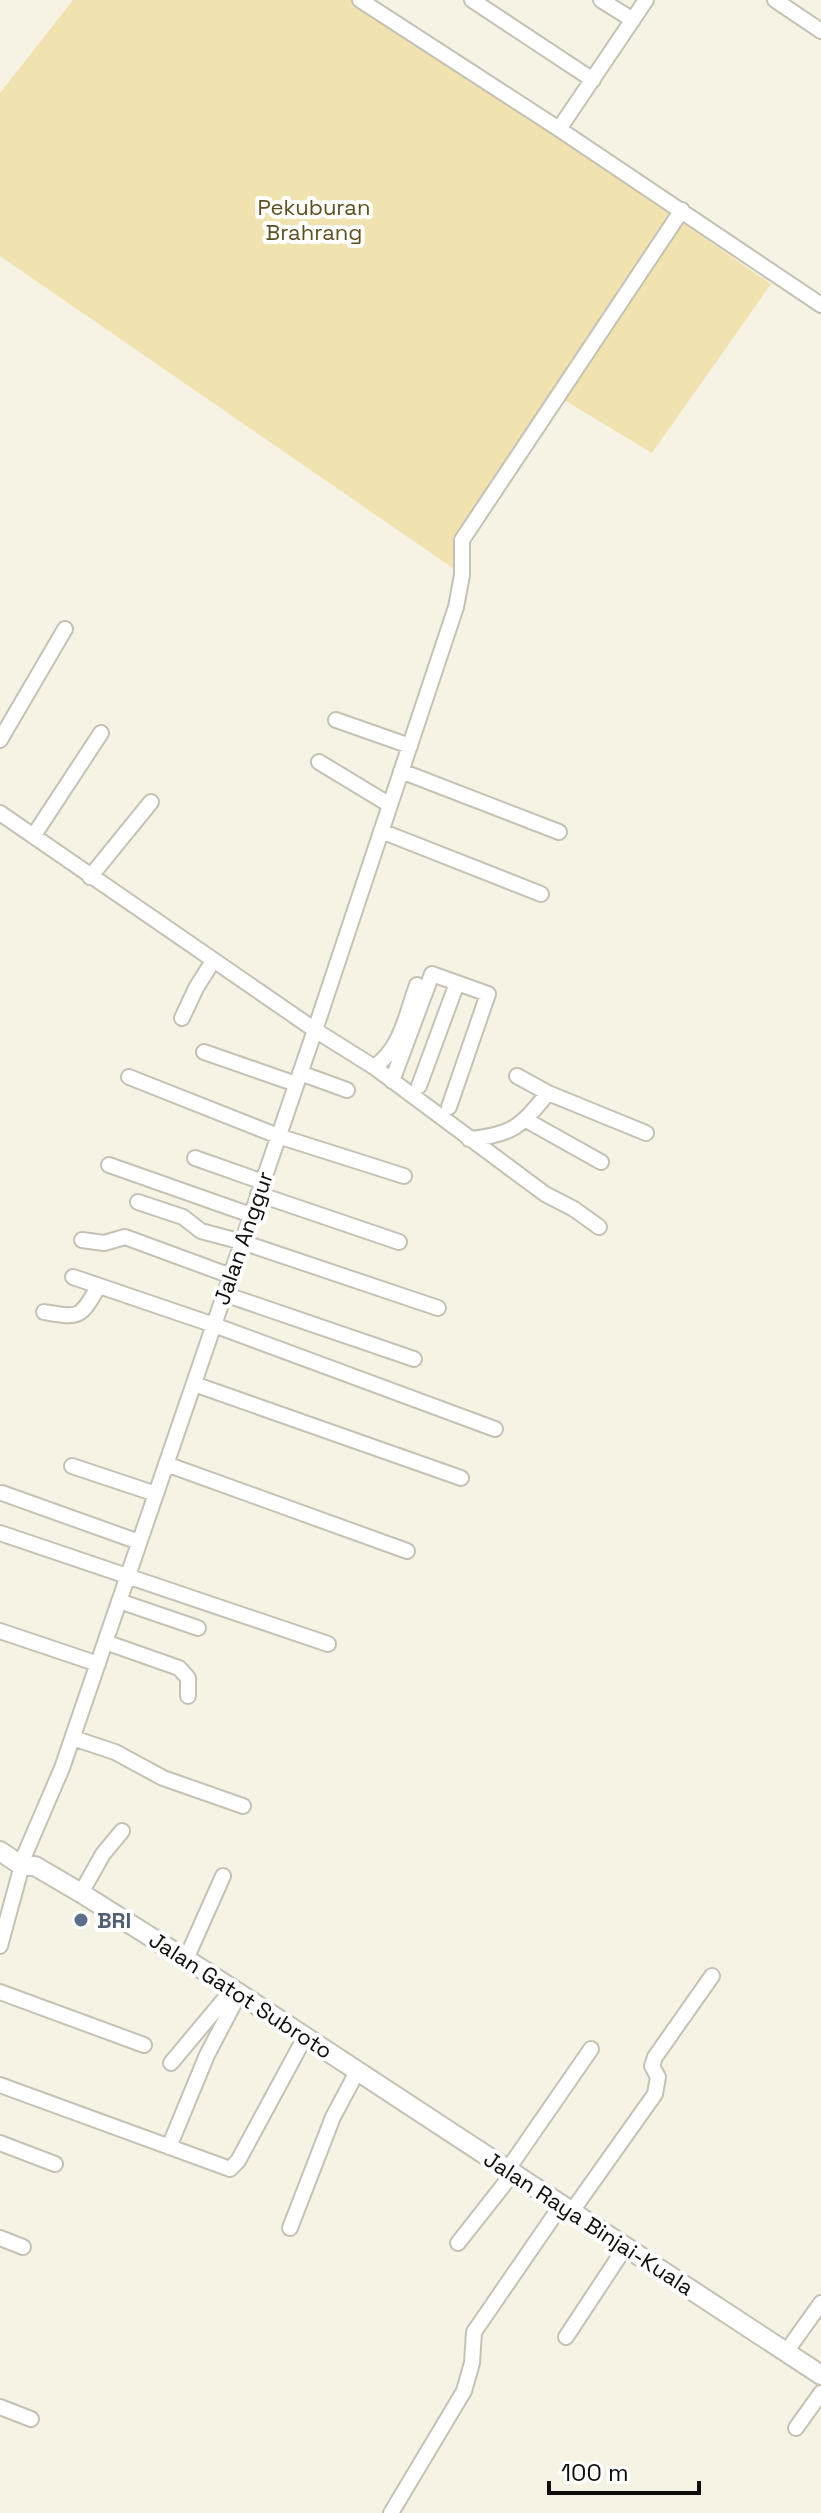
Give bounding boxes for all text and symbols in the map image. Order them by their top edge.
park label: Pekuburan Brahrang [258,193,370,246]
street label: Jalan Anggur [207,1168,279,1308]
place label: BRI [97,1906,131,1934]
marker: BRI [72,1911,90,1929]
street label: Jalan Gatot Subroto [144,1925,338,2065]
street label: Jalan Raya Binjai-Kuala [479,2145,699,2302]
scale bar [549,2445,699,2495]
text: 100 m [561,2457,629,2488]

